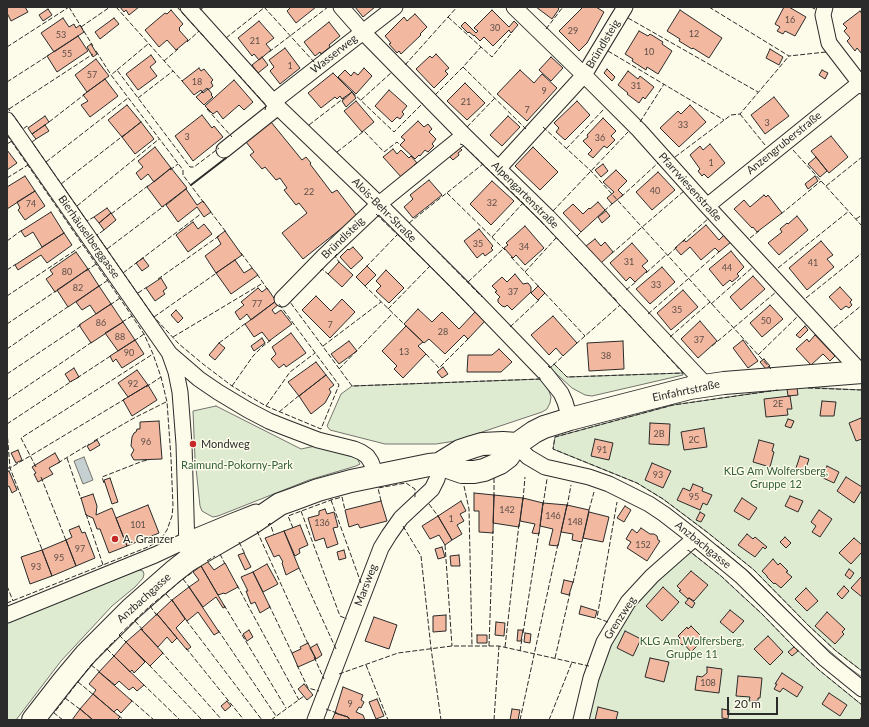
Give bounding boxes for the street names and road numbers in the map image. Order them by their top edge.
street label: Bründlsteig [583,17,623,71]
street label: Wasserweg [308,32,360,76]
street label: Anzengruberstraße [744,109,824,177]
street label: Pfarrwiesenstraße [656,150,724,224]
street label: Alpengartenstraße [489,159,561,231]
street label: Alois-Behr-Straße [349,175,419,245]
street label: Bierhäuselberggasse [55,193,123,281]
street label: Bründlsteig [319,214,367,262]
street label: Einfahrtstraße [651,377,721,405]
street label: Anzbachgasse [672,518,734,572]
street label: Marsweg [352,562,380,608]
street label: Anzbachgasse [114,570,174,626]
street label: Grenzweg [601,594,639,642]

